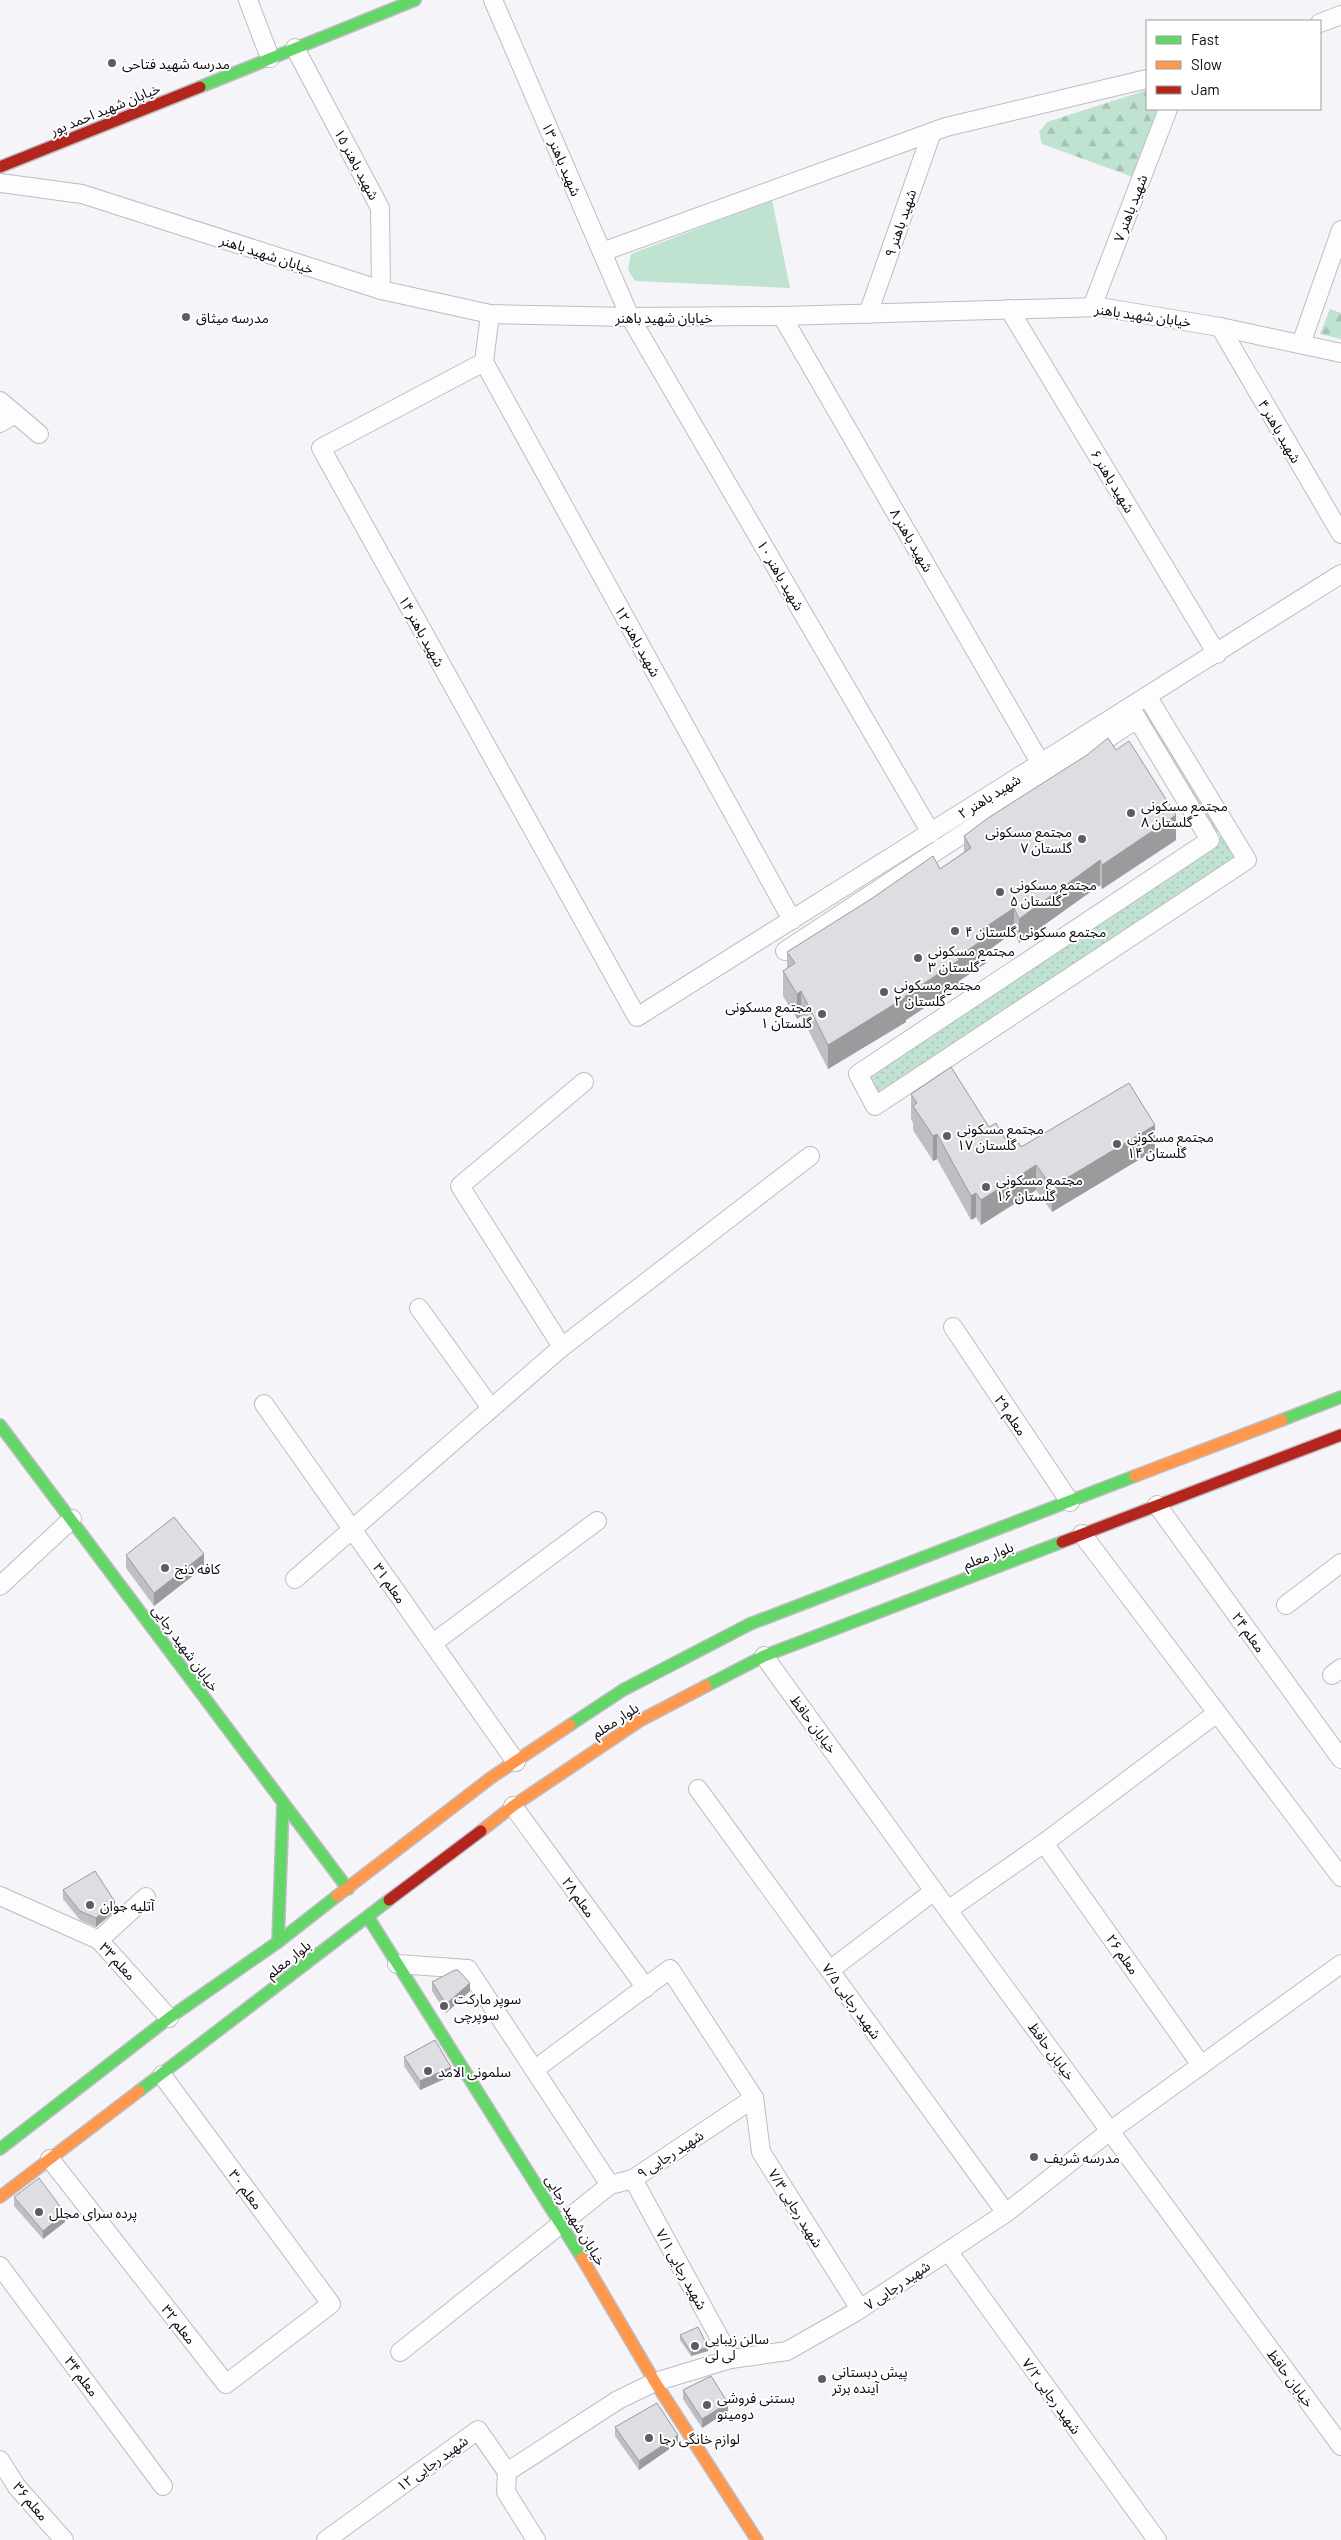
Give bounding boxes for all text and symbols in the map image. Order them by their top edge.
legend [1146,20,1321,110]
text: Fast [1191,30,1219,48]
place label: مدرسه شهید فتاحی [122,55,230,73]
text: Slow [1191,55,1222,73]
marker: مدرسه شهید فتاحی [106,57,118,69]
street label: خیابان شهید احمد پور [47,79,163,141]
text: Jam [1191,80,1220,98]
street label: شهید باهنر ۱۳ [538,119,585,199]
street label: شهید باهنر ۱۵ [330,125,383,203]
street label: شهید باهنر ۷ [1109,172,1152,244]
street label: شهید باهنر ۹ [880,187,920,259]
street label: خیابان شهید باهنر [217,231,316,278]
street label: خیابان شهید باهنر [1092,300,1192,331]
place label: مدرسه میثاق [196,309,269,327]
street label: خیابان شهید باهنر [614,309,713,327]
marker: مدرسه میثاق [180,311,192,323]
street label: شهید باهنر ۴ [1254,396,1305,466]
street label: شهید باهنر ۶ [1087,446,1138,516]
street label: شهید باهنر ۸ [886,505,937,575]
street label: شهید باهنر ۱۰ [753,537,808,614]
street label: شهید باهنر ۱۴ [395,593,448,670]
street label: شهید باهنر ۱۲ [611,603,664,680]
street label: شهید باهنر ۲ [955,770,1024,823]
place label: مجتمع مسکونی گلستان ۸ [1141,797,1228,831]
marker: مجتمع مسکونی گلستان ۸ [1125,807,1137,819]
place label: مجتمع مسکونی گلستان ۷ [985,823,1072,857]
marker: مجتمع مسکونی گلستان ۷ [1076,833,1088,845]
place label: مجتمع مسکونی گلستان ۵ [1010,876,1097,910]
marker: مجتمع مسکونی گلستان ۵ [994,886,1006,898]
place label: مجتمع مسکونی گلستان ۴ [965,923,1106,943]
marker: مجتمع مسکونی گلستان ۴ [949,925,961,937]
place label: مجتمع مسکونی گلستان ۳ [928,942,1015,976]
marker: مجتمع مسکونی گلستان ۳ [912,952,924,964]
place label: مجتمع مسکونی گلستان ۲ [894,976,981,1010]
marker: مجتمع مسکونی گلستان ۲ [878,986,890,998]
place label: مجتمع مسکونی گلستان ۱ [725,998,812,1032]
marker: مجتمع مسکونی گلستان ۱ [816,1008,828,1020]
place label: مجتمع مسکونی گلستان ۱۷ [957,1120,1044,1154]
place label: مجتمع مسکونی گلستان ۱۴ [1127,1128,1214,1162]
marker: مجتمع مسکونی گلستان ۱۷ [941,1130,953,1142]
marker: مجتمع مسکونی گلستان ۱۴ [1111,1138,1123,1150]
place label: مجتمع مسکونی گلستان ۱۶ [996,1171,1083,1205]
marker: مجتمع مسکونی گلستان ۱۶ [980,1181,992,1193]
street label: معلم ۲۹ [989,1391,1031,1440]
street label: بلوار معلم [960,1538,1017,1575]
street label: معلم ۳۱ [368,1559,410,1608]
place label: کافه دنج [175,1560,220,1580]
marker: کافه دنج [159,1562,171,1574]
street label: خیابان شهید رجایی [148,1601,223,1695]
street label: معلم ۲۴ [1226,1609,1269,1657]
street label: خیابان حافظ [786,1692,841,1757]
street label: بلوار معلم [588,1698,643,1744]
street label: معلم ۲۸ [556,1874,599,1922]
place label: آتلیه جوان [100,1897,155,1915]
marker: آتلیه جوان [84,1899,96,1911]
street label: معلم ۲۶ [1101,1930,1143,1979]
street label: بلوار معلم [262,1936,316,1984]
street label: معلم ۳۳ [94,1939,140,1985]
street label: شهید رجایی ۷/۵ [818,1960,885,2043]
place label: سوپر مارکت سوپرچی [454,1990,521,2025]
marker: سوپر مارکت سوپرچی [438,2000,450,2012]
street label: خیابان حافظ [1024,2019,1079,2084]
place label: سلمونی الامد [438,2063,511,2081]
marker: سلمونی الامد [422,2065,434,2077]
street label: شهید رجایی ۹ [634,2126,707,2183]
place label: مدرسه شریف [1044,2149,1120,2167]
marker: مدرسه شریف [1028,2151,1040,2163]
street label: معلم ۳۰ [223,2166,266,2214]
street label: شهید رجایی ۷/۳ [764,2166,827,2251]
street label: خیابان شهید رجایی [541,2172,610,2269]
place label: پرده سرای مجلل [49,2204,137,2223]
marker: پرده سرای مجلل [33,2206,45,2218]
street label: شهید رجایی ۷/۱ [652,2226,711,2313]
street label: شهید رجایی ۷ [861,2257,934,2314]
street label: معلم ۳۲ [156,2301,200,2349]
place label: سالن زیبایی لی لی [705,2330,769,2364]
marker: سالن زیبایی لی لی [689,2340,701,2352]
street label: خیابان حافظ [1263,2346,1318,2411]
street label: معلم ۳۴ [59,2353,102,2401]
street label: شهید رجایی ۷/۲ [1018,2355,1085,2438]
place label: پیش دبستانی آینده برتر [831,2363,908,2397]
marker: پیش دبستانی آینده برتر [816,2373,828,2385]
place label: بستنی فروشی دومینو [717,2389,795,2423]
marker: بستنی فروشی دومینو [701,2399,713,2411]
place label: لوازم خانگی رجا [659,2430,740,2450]
street label: شهید رجایی ۱۲ [393,2431,471,2495]
marker: لوازم خانگی رجا [643,2432,655,2444]
street label: معلم ۳۶ [8,2478,52,2526]

